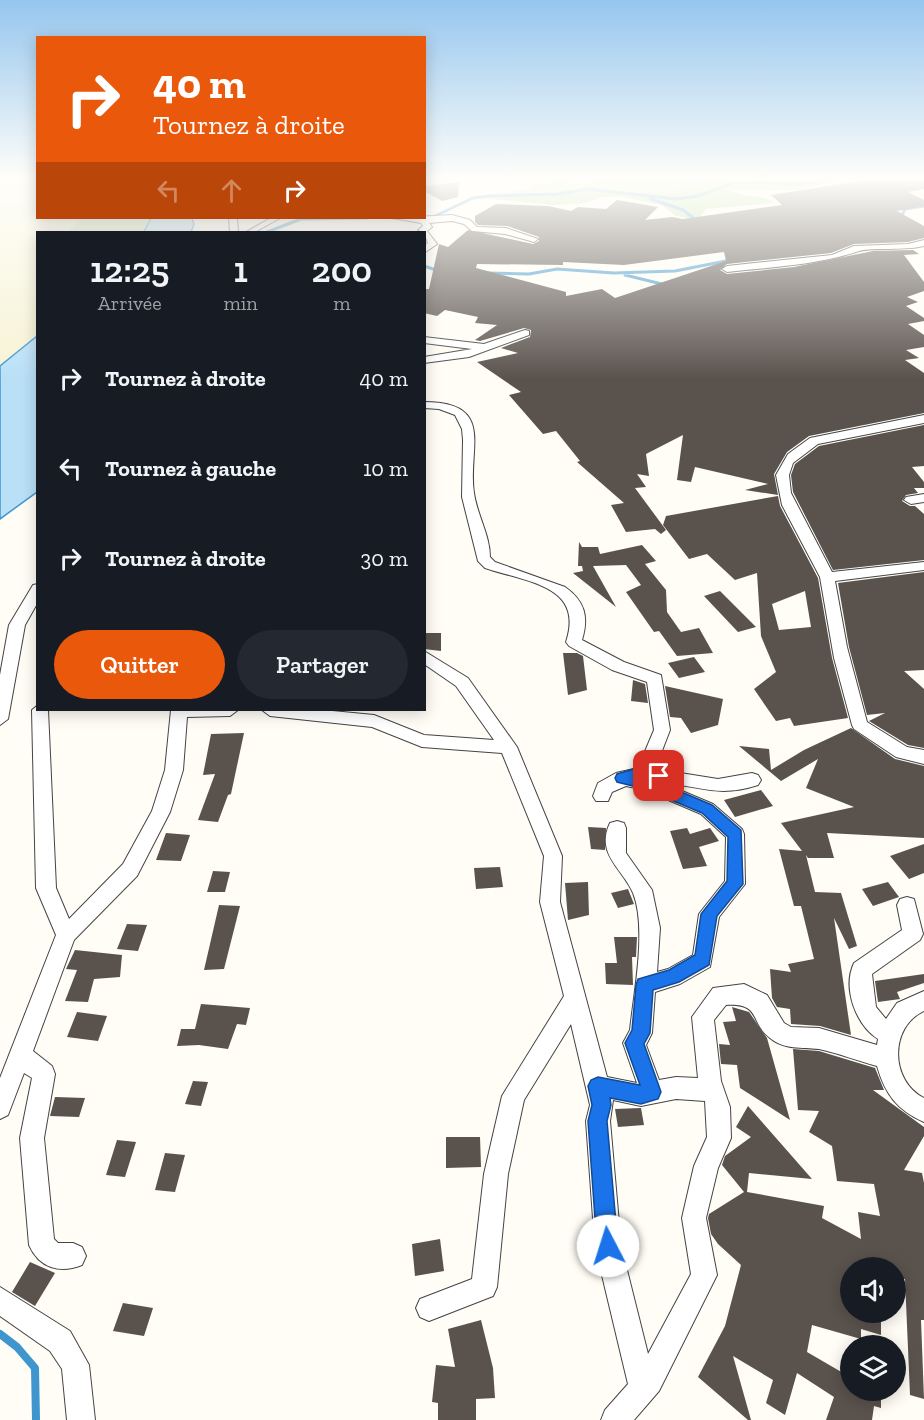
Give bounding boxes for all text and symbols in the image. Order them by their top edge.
text: 40 m [153,58,246,109]
icon: right [54,60,132,138]
text: Tournez à droite [153,109,345,141]
icon: left [152,174,185,207]
icon: ahead [215,174,248,207]
icon: right [278,174,311,207]
text: 12:25 [90,248,170,291]
text: 1 [233,248,248,291]
text: 200 [312,248,372,291]
text: Arrivée [98,291,162,315]
text: min [223,291,258,315]
text: m [333,291,350,315]
icon: right [54,362,87,395]
text: Tournez à droite [105,365,266,392]
text: 40 m [359,365,408,392]
icon: left [54,452,87,485]
text: Tournez à gauche [105,455,276,482]
text: 10 m [363,455,408,482]
icon: right [54,542,87,575]
text: Tournez à droite [105,545,266,572]
text: 30 m [361,545,408,572]
button: Quitter [54,630,225,699]
button: Partager [237,630,408,699]
pin [633,750,684,801]
icon: arrive [642,759,675,792]
position arrow [576,1214,640,1278]
map controls [840,1257,906,1401]
button: sound [840,1257,906,1323]
button: layers [840,1335,906,1401]

